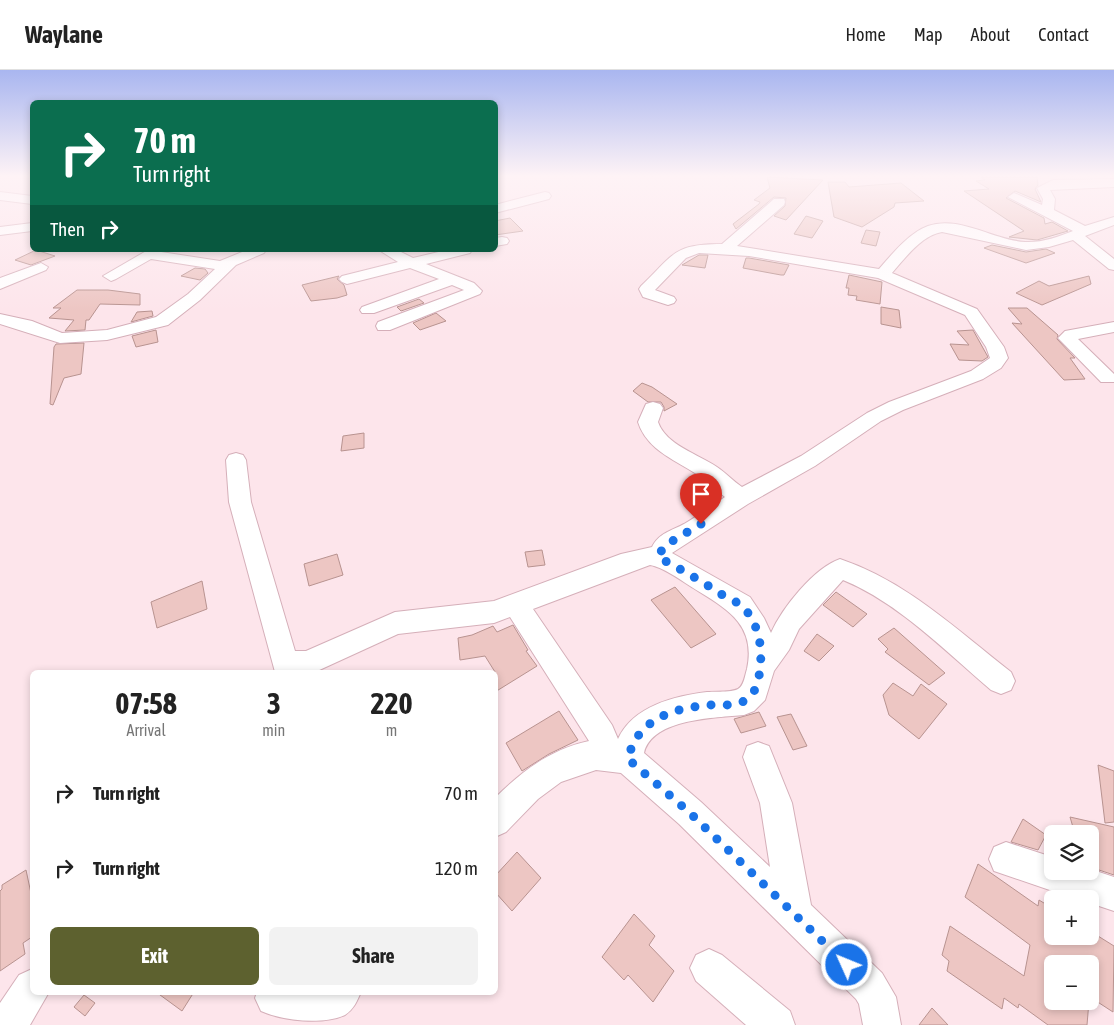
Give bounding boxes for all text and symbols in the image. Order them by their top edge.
text: Waylane [25,21,103,48]
text: Home [846,24,886,45]
text: Map [914,24,943,45]
text: About [971,24,1010,45]
text: Contact [1038,24,1089,45]
icon: right [50,120,115,185]
text: 70 m [133,120,196,160]
text: Turn right [133,161,210,187]
icon: right [95,215,123,243]
text: Then [50,218,85,240]
pin [680,473,722,524]
icon: arrive [687,480,715,508]
text: 07:58 [115,686,177,720]
text: 3 [267,686,281,720]
text: 220 [370,686,413,720]
text: Arrival [127,721,166,739]
text: min [262,721,285,739]
text: m [386,721,397,739]
icon: right [50,779,78,807]
text: Turn right [93,782,160,804]
text: 70 m [444,782,478,804]
map controls [1044,825,1099,1010]
button: layers [1044,825,1099,880]
icon: right [50,854,78,882]
text: Turn right [93,857,160,879]
text: 120 m [435,857,478,879]
button: + [1044,890,1099,945]
button: Exit [50,927,259,985]
button: Share [269,927,478,985]
position arrow [820,938,872,990]
button: − [1044,955,1099,1010]

